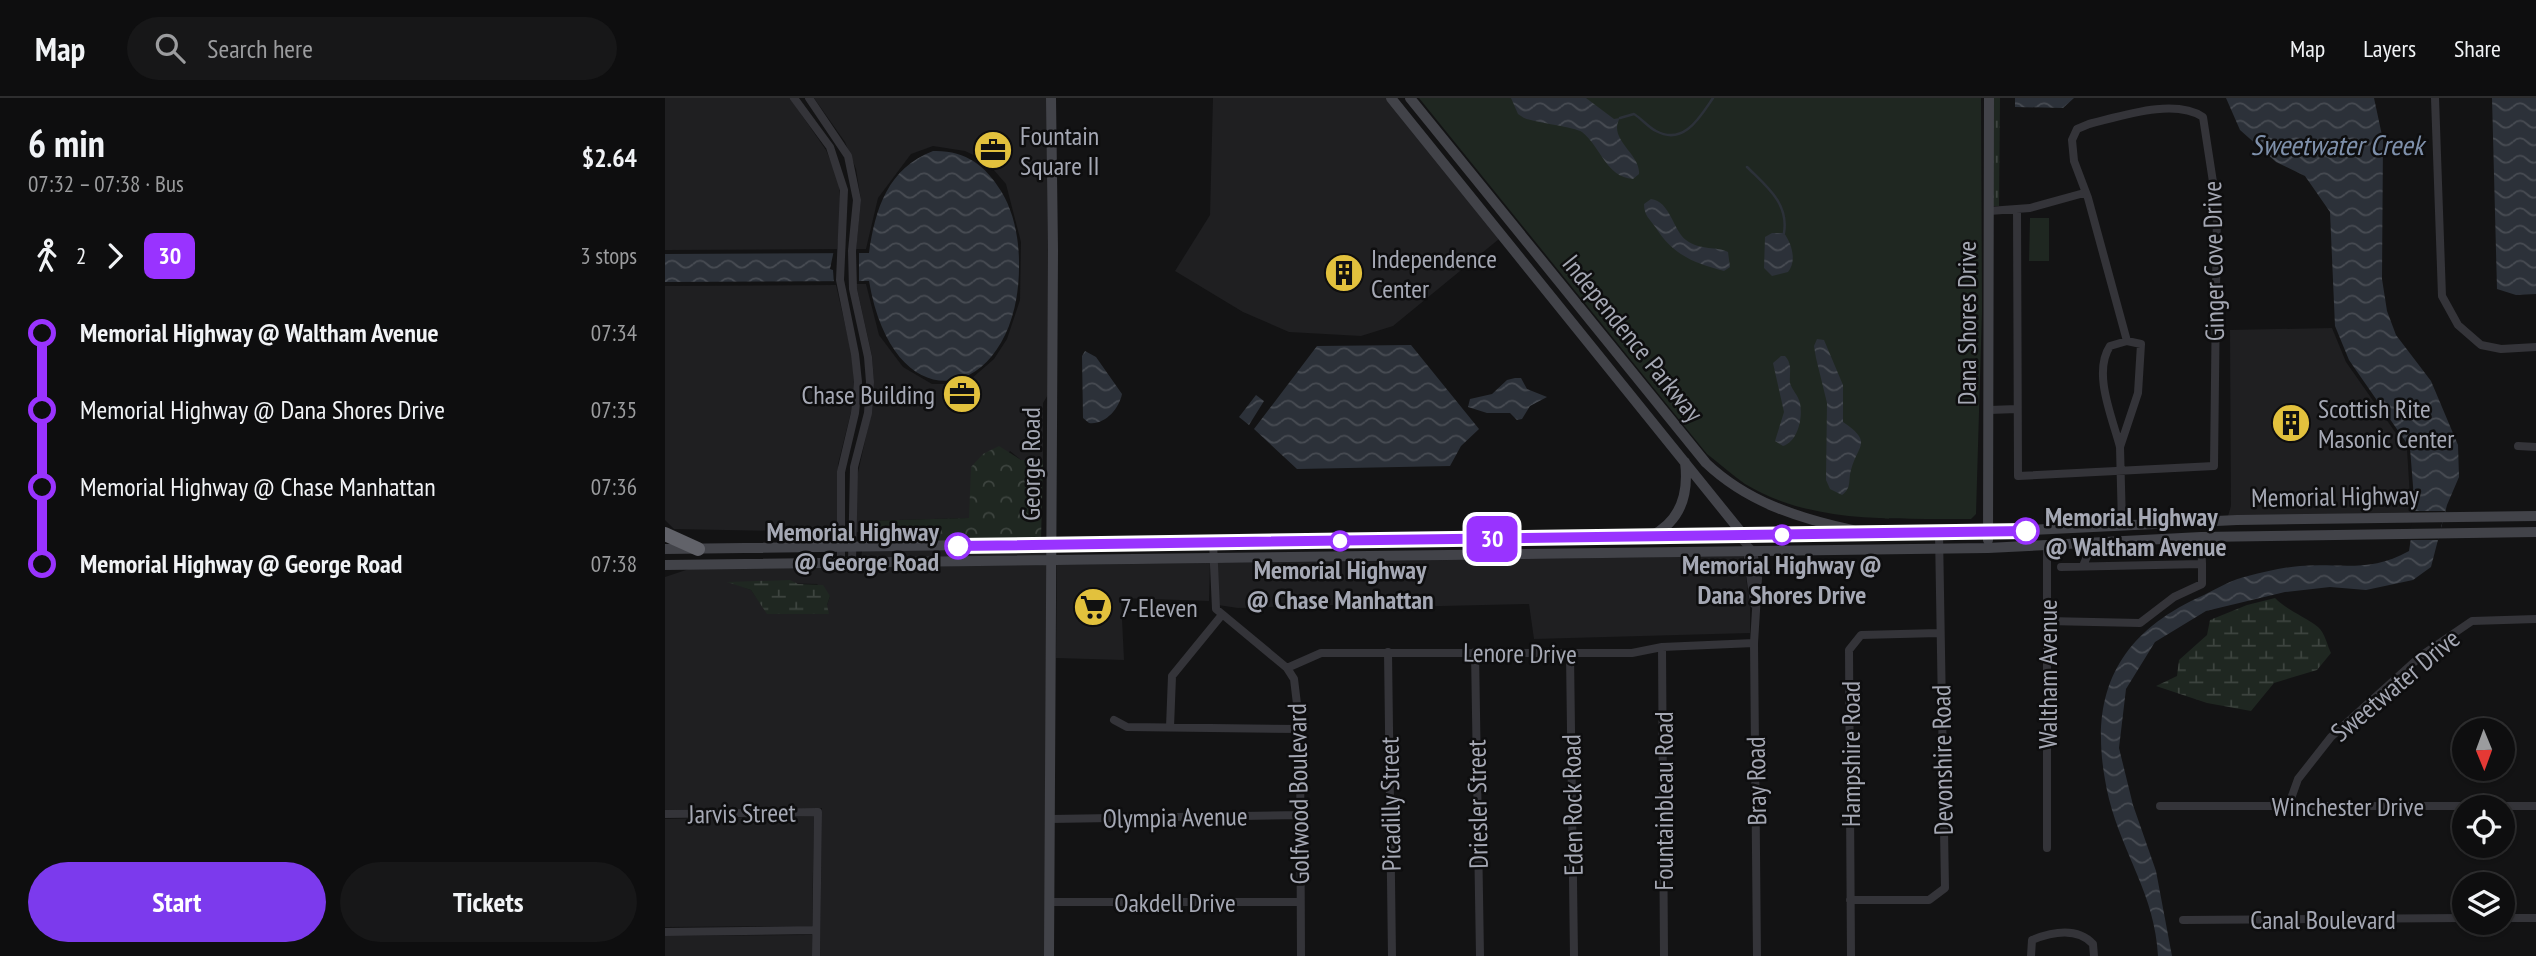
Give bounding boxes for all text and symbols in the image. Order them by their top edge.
search box [127,17,617,80]
text: Map [35,27,85,70]
icon: search [151,29,189,67]
text: Search here [207,32,313,65]
text: Map [2290,33,2325,64]
text: Layers [2363,33,2416,64]
text: Share [2454,33,2501,64]
text: 6 min [28,118,105,167]
place label: Fountain Square II [1020,119,1100,182]
water label: Sweetwater Creek [2250,126,2427,163]
office icon: Fountain Square II [972,129,1014,171]
text: $2.64 [582,141,637,174]
text: 07:32 – 07:38 · Bus [28,169,184,198]
street label: Ginger Cove Drive [2195,181,2231,341]
icon: walk [28,237,66,275]
icon: forward [96,237,134,275]
text: 30 [158,240,181,271]
text: 2 [76,241,86,270]
text: 3 stops [580,241,637,270]
street label: Dana Shores Drive [1950,241,1983,405]
place label: Independence Center [1371,242,1497,305]
street label: Independence Parkway [1555,248,1711,428]
building icon: Independence Center [1323,252,1365,294]
text: Memorial Highway @ Waltham Avenue [80,316,439,349]
text: 07:34 [591,318,637,347]
office icon: Chase Building [941,373,983,415]
place label: Chase Building [801,378,935,411]
place label: Scottish Rite Masonic Center [2318,392,2454,455]
text: Memorial Highway @ Dana Shores Drive [80,393,445,426]
text: 07:35 [591,395,637,424]
building icon: Scottish Rite Masonic Center [2270,402,2312,444]
street label: George Road [1014,407,1047,521]
text: Memorial Highway @ Chase Manhattan [80,470,436,503]
text: 07:36 [591,472,637,501]
street label: Memorial Highway [2251,478,2419,514]
place label: Memorial Highway @ Waltham Avenue [2045,500,2227,563]
place label: Memorial Highway @ George Road [766,515,940,578]
line badge: 30 [1461,516,1523,562]
marker: Memorial Highway @ Waltham Avenue [2013,518,2039,544]
text: 30 [1481,523,1503,554]
marker: Memorial Highway @ Dana Shores Drive [1772,525,1792,545]
marker: Memorial Highway @ Chase Manhattan [1330,531,1350,551]
marker: Memorial Highway @ George Road [945,533,971,559]
text: Memorial Highway @ George Road [80,547,402,580]
place label: Memorial Highway @ Dana Shores Drive [1682,548,1882,611]
text: 07:38 [591,549,637,578]
place label: Memorial Highway @ Chase Manhattan [1246,553,1434,616]
supermarket icon: 7-Eleven [1072,586,1114,628]
place label: 7-Eleven [1120,591,1198,624]
street label: Waltham Avenue [2031,599,2064,749]
street label: Sweetwater Drive [2324,622,2466,748]
street label: Lenore Drive [1463,636,1577,670]
street label: Hampshire Road [1834,681,1867,827]
street label: Devonshire Road [1924,685,1960,835]
street label: Golfwood Boulevard [1280,703,1316,885]
street label: Fountainbleau Road [1647,712,1680,890]
north arrow [2452,718,2515,780]
map controls [2452,718,2515,935]
street label: Eden Rock Road [1554,734,1590,876]
street label: Bray Road [1739,736,1773,826]
street label: Picadilly Street [1372,737,1408,871]
street label: Driesler Street [1459,739,1495,869]
street label: Winchester Drive [2272,790,2424,823]
button: locate [2452,795,2515,858]
street label: Jarvis Street [687,796,796,830]
street label: Olympia Avenue [1102,799,1248,835]
button: Start [28,862,326,942]
button: Tickets [340,862,637,942]
button: layers [2452,872,2515,935]
street label: Oakdell Drive [1114,886,1236,919]
street label: Canal Boulevard [2250,903,2396,936]

